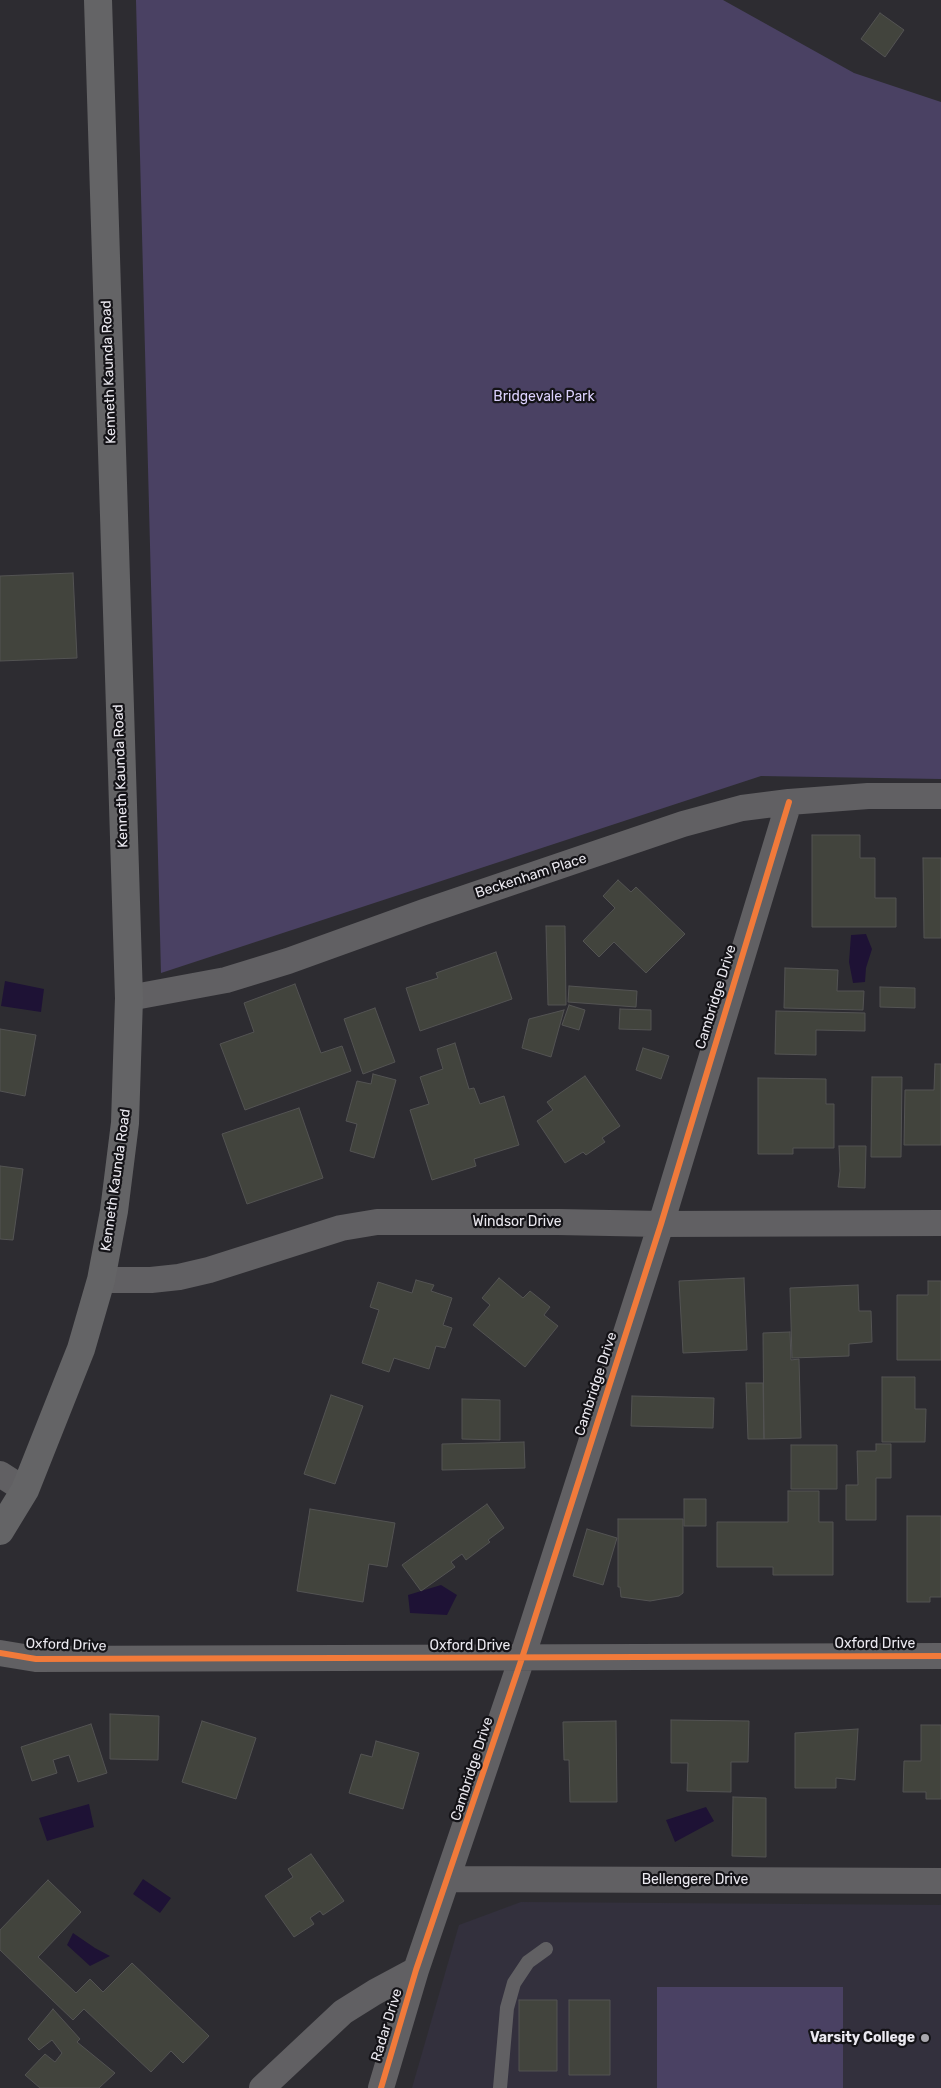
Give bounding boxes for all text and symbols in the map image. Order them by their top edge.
street label: Kenneth Kaunda Road [98,300,120,444]
park label: Bridgevale Park [493,389,595,405]
street label: Kenneth Kaunda Road [110,704,132,848]
street label: Beckenham Place [473,850,589,902]
street label: Cambridge Drive [692,943,740,1051]
street label: Kenneth Kaunda Road [98,1108,134,1252]
street label: Windsor Drive [472,1214,562,1230]
street label: Cambridge Drive [571,1330,621,1438]
street label: Oxford Drive [25,1635,107,1655]
street label: Oxford Drive [835,1636,915,1652]
street label: Oxford Drive [430,1638,510,1654]
street label: Cambridge Drive [447,1715,497,1823]
street label: Bellengere Drive [642,1872,748,1888]
street label: Radar Drive [368,1986,406,2064]
place label: Varsity College [810,2030,915,2046]
marker: Varsity College [919,2032,931,2044]

